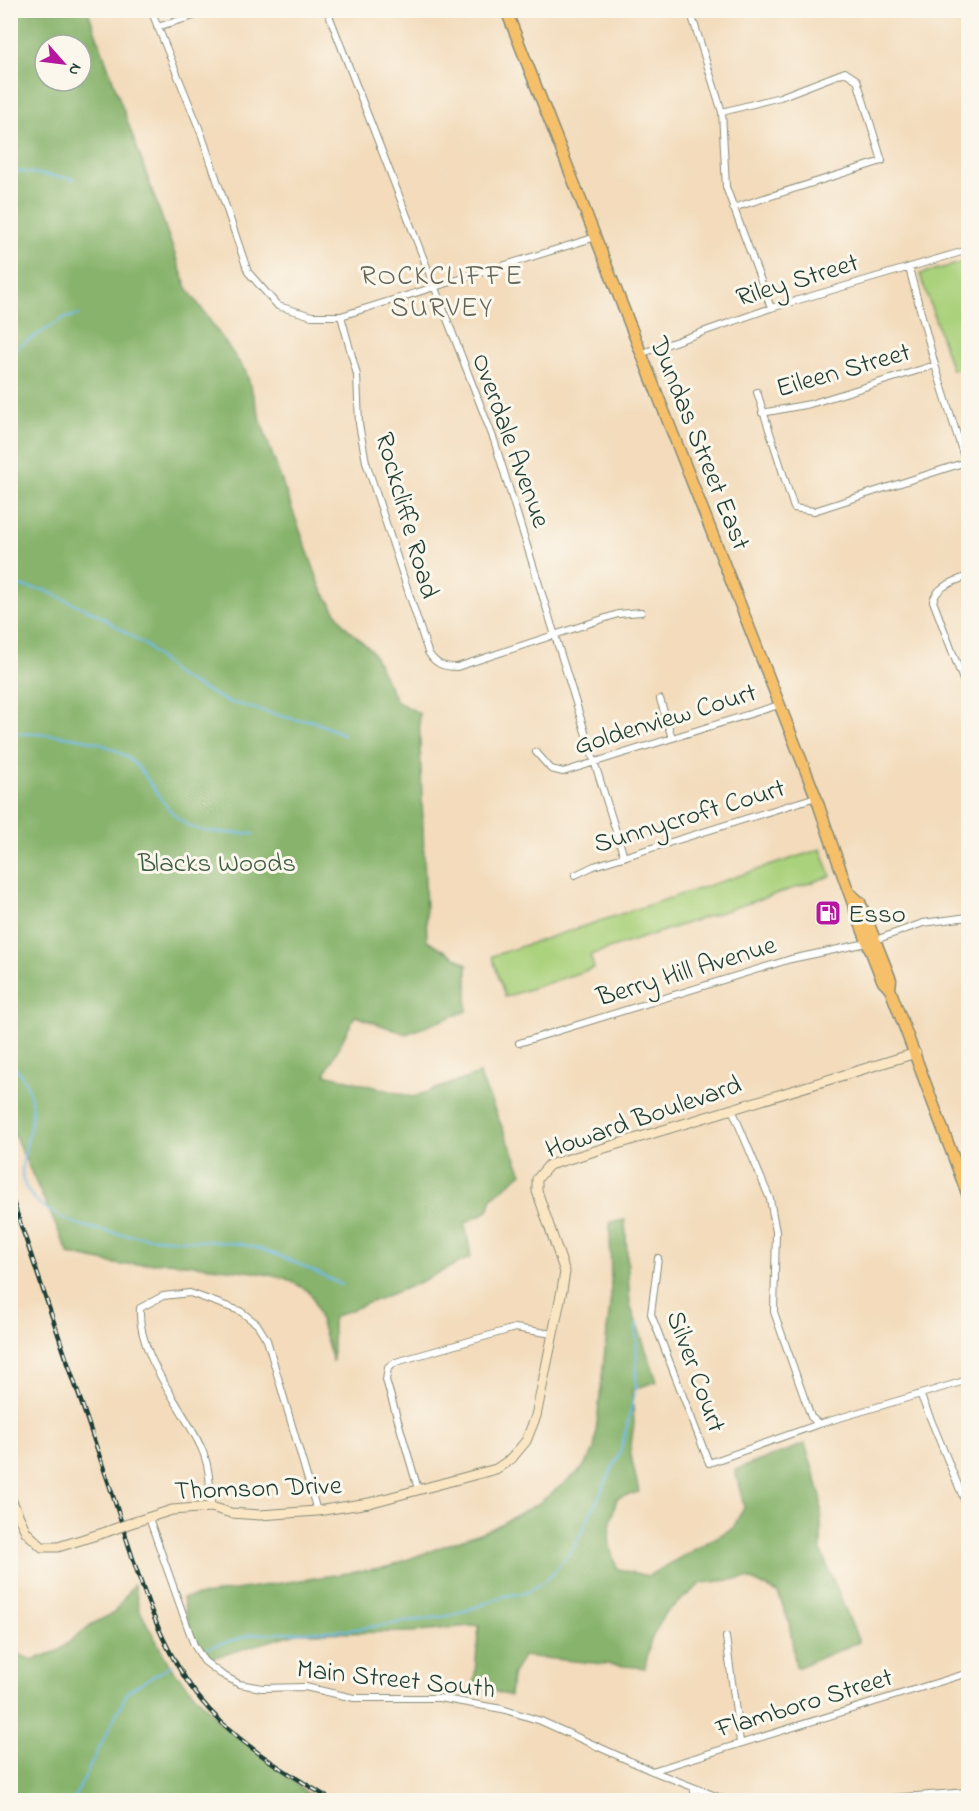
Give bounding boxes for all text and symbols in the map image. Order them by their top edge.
north arrow [33,33,93,93]
text: N [61,59,88,80]
street label: Riley Street [732,244,864,318]
district label: ROCKCLIFFE SURVEY [360,257,524,330]
street label: Dundas Street East [638,330,759,557]
street label: Eileen Street [772,334,915,409]
street label: Overdale Avenue [460,348,560,534]
street label: Rockcliffe Road [363,428,448,603]
street label: Goldenview Court [570,674,762,767]
street label: Sunnycroft Court [589,770,790,865]
park label: Blacks Woods [137,845,296,884]
place label: Esso [848,896,906,935]
fuel station icon: Esso [813,898,843,928]
street label: Berry Hill Avenue [591,926,782,1019]
street label: Howard Boulevard [541,1067,747,1170]
street label: Silver Court [655,1306,735,1438]
street label: Thomson Drive [174,1467,343,1512]
street label: Main Street South [295,1651,497,1710]
street label: Flamboro Street [711,1659,898,1750]

